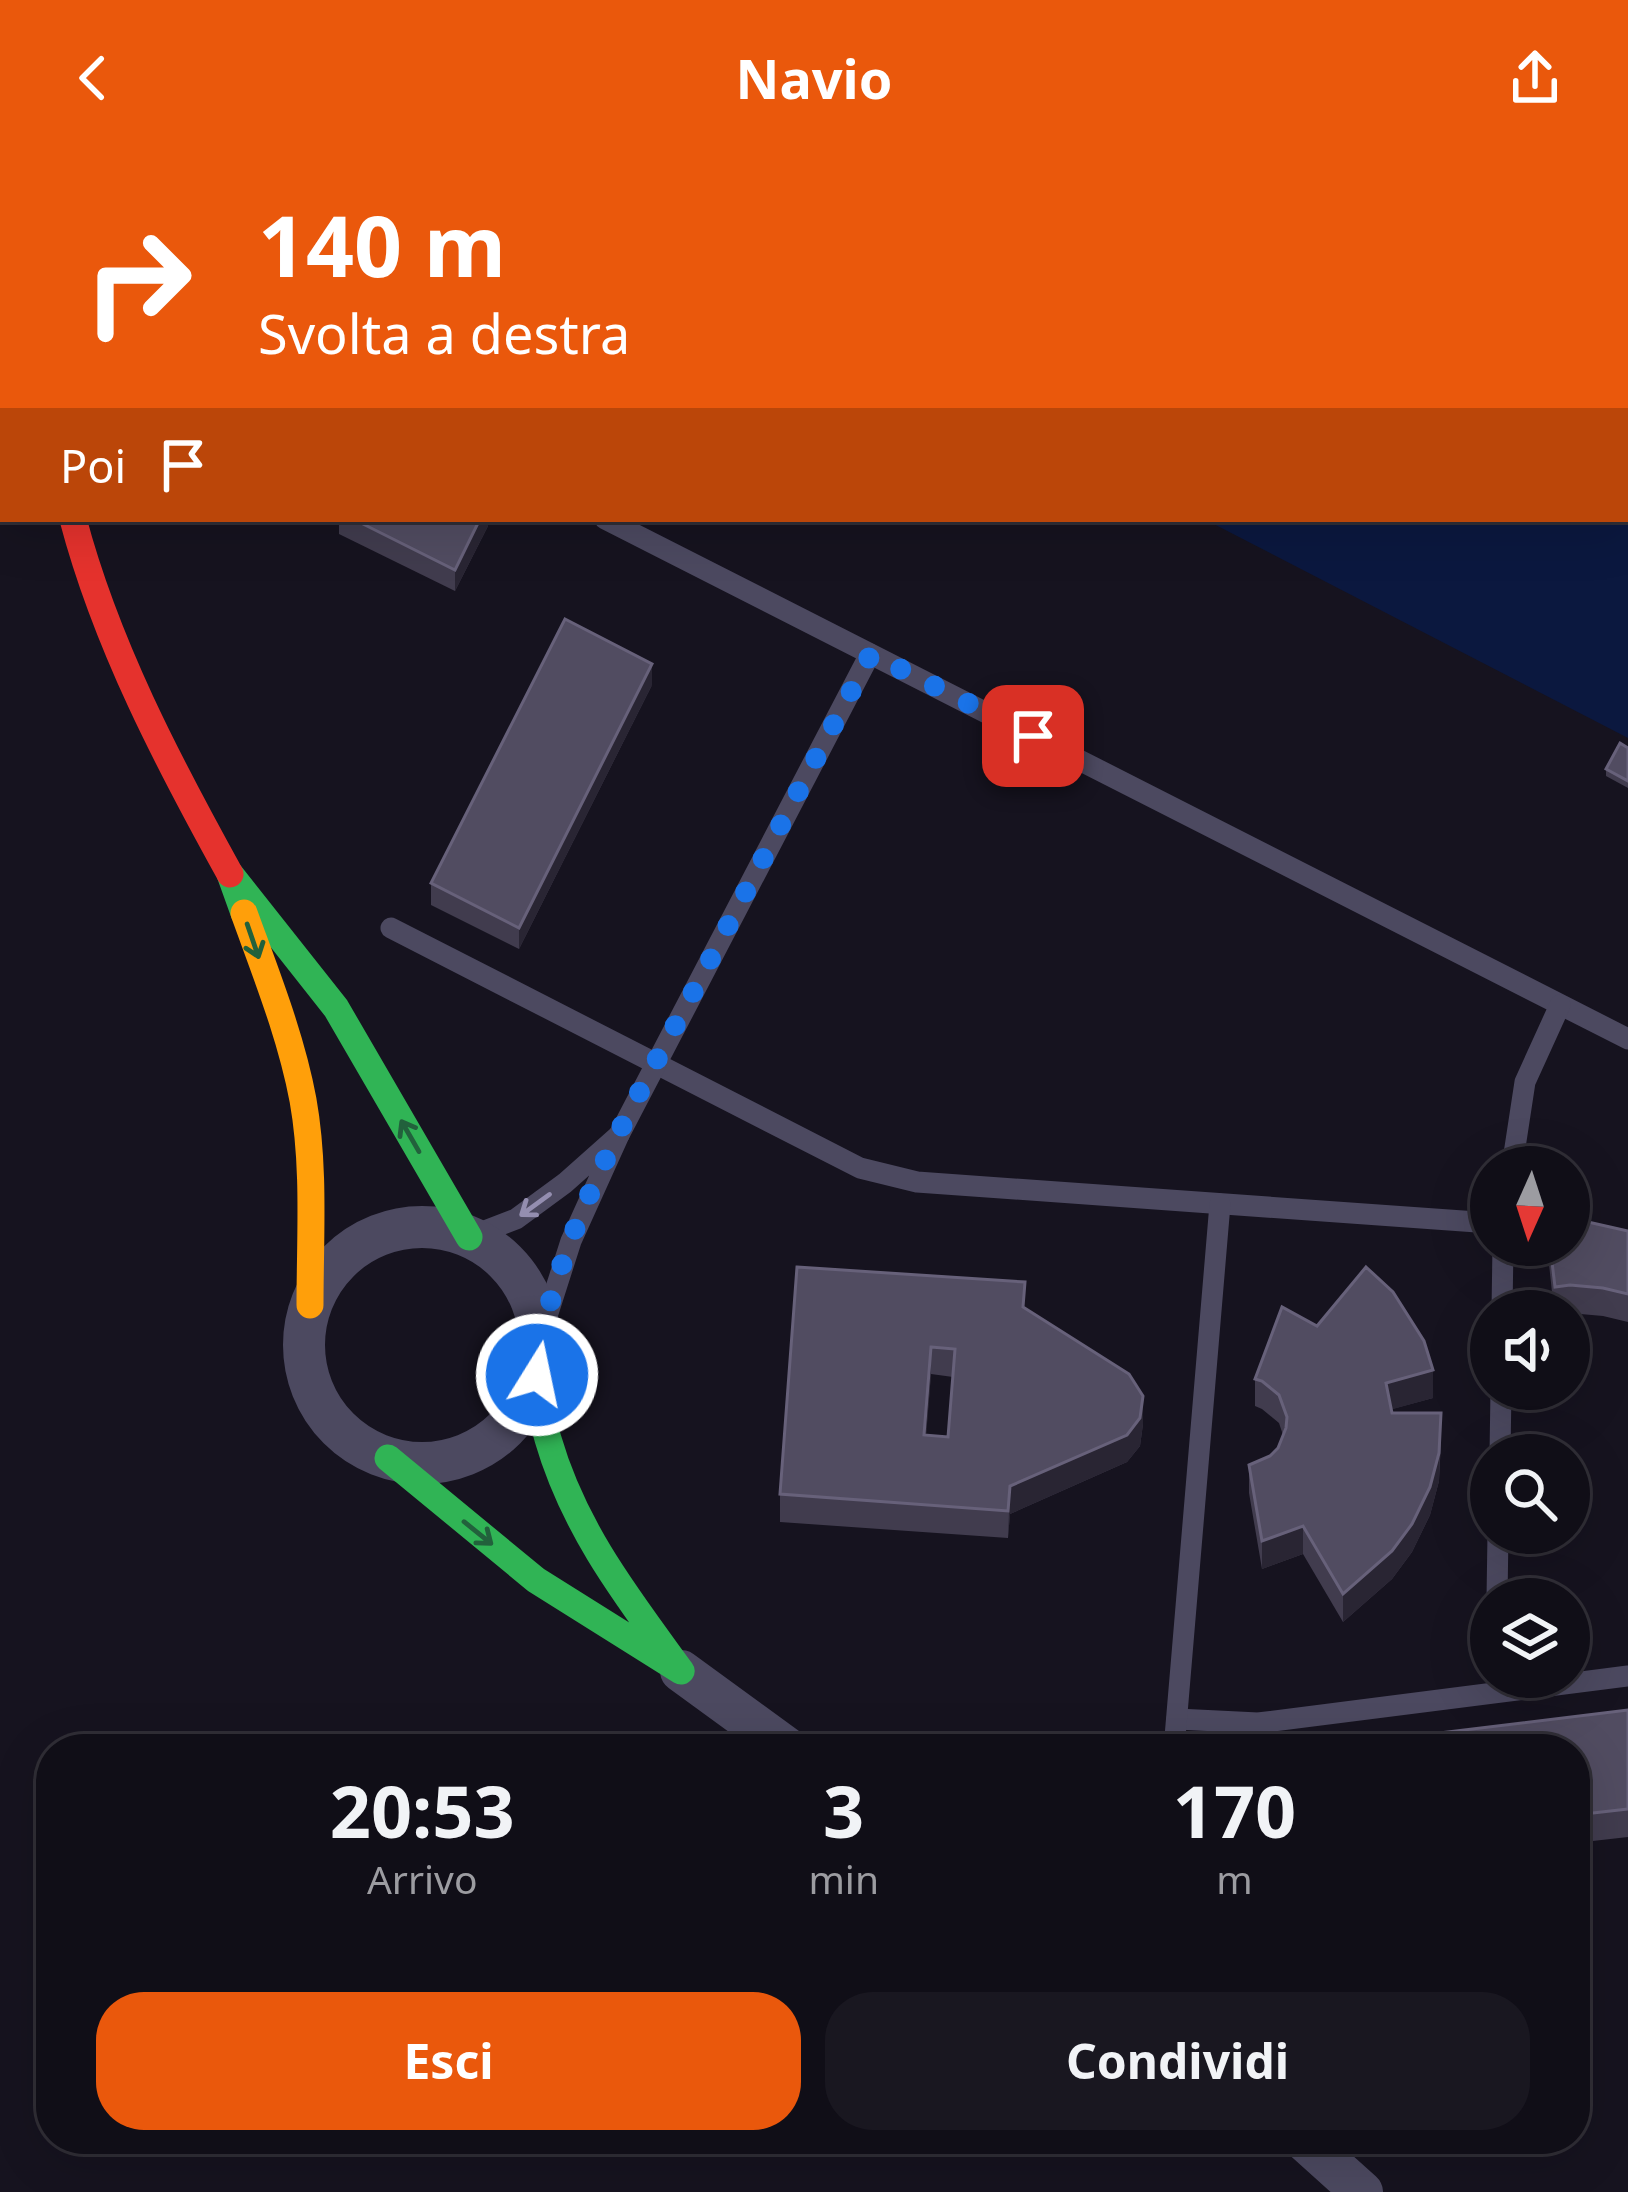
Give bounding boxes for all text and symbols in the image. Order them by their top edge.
text: Navio [736,41,892,115]
icon: back [60,45,126,111]
icon: share [1502,45,1568,111]
text: 140 m [258,187,506,302]
icon: right [60,204,216,360]
text: Svolta a destra [258,296,630,370]
icon: arrive [150,432,216,498]
text: Poi [60,435,126,496]
pin [982,685,1084,787]
icon: arrive [1000,703,1066,769]
one-way arrow [244,922,265,959]
one-way arrow [398,1119,422,1154]
north arrow [1470,1146,1590,1266]
map controls [1470,1146,1590,1698]
one-way arrow [519,1192,552,1217]
button: sound [1470,1290,1590,1410]
position arrow [474,1312,600,1438]
button: search [1470,1434,1590,1554]
one-way arrow [462,1518,493,1546]
button: layers [1470,1578,1590,1698]
text: 20:53 [330,1761,515,1859]
text: 3 [823,1761,864,1859]
text: 170 [1173,1761,1296,1859]
text: Arrivo [367,1852,477,1905]
text: min [808,1852,879,1905]
text: m [1216,1852,1253,1905]
button: Esci [96,1992,801,2130]
button: Condividi [825,1992,1530,2130]

